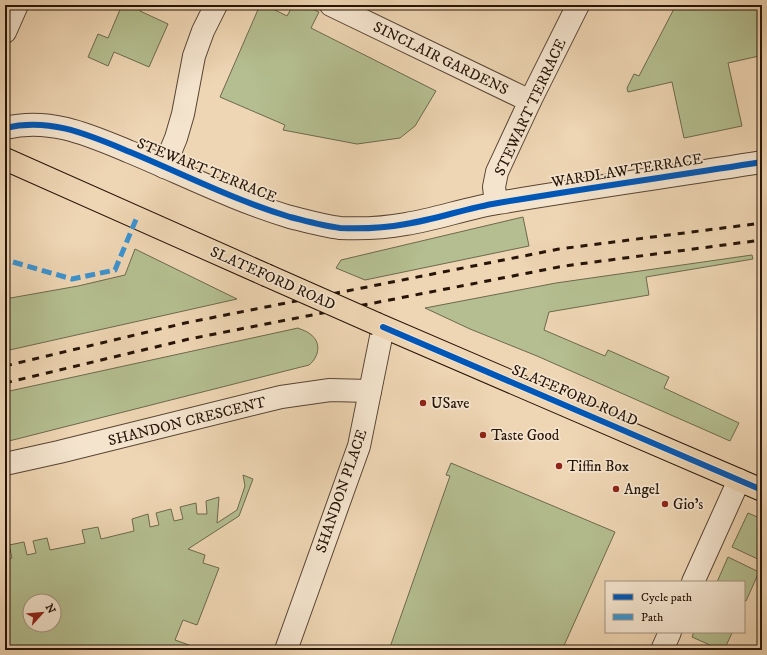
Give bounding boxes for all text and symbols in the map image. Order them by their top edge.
street label: SINCLAIR GARDENS [370,17,512,99]
street label: STEWART TERRACE [490,35,571,179]
street label: STEWART TERRACE [134,134,280,207]
street label: WARDLAW TERRACE [549,149,704,192]
street label: SLATEFORD ROAD [207,242,338,315]
street label: SLATEFORD ROAD [509,360,641,431]
street label: SHANDON CRESCENT [106,392,269,450]
place label: USave [431,394,470,413]
marker: USave [418,398,428,408]
place label: Taste Good [491,426,560,445]
street label: SHANDON PLACE [311,427,372,555]
marker: Taste Good [478,430,488,440]
place label: Tiffin Box [567,457,630,476]
marker: Tiffin Box [554,461,564,471]
place label: Angel [624,480,660,499]
marker: Angel [611,484,621,494]
place label: Gio’s [673,495,703,514]
marker: Gio’s [660,499,670,509]
legend [605,581,745,633]
text: Cycle path [641,590,693,605]
north arrow [22,593,62,633]
text: N [42,602,58,616]
text: Path [641,610,664,625]

